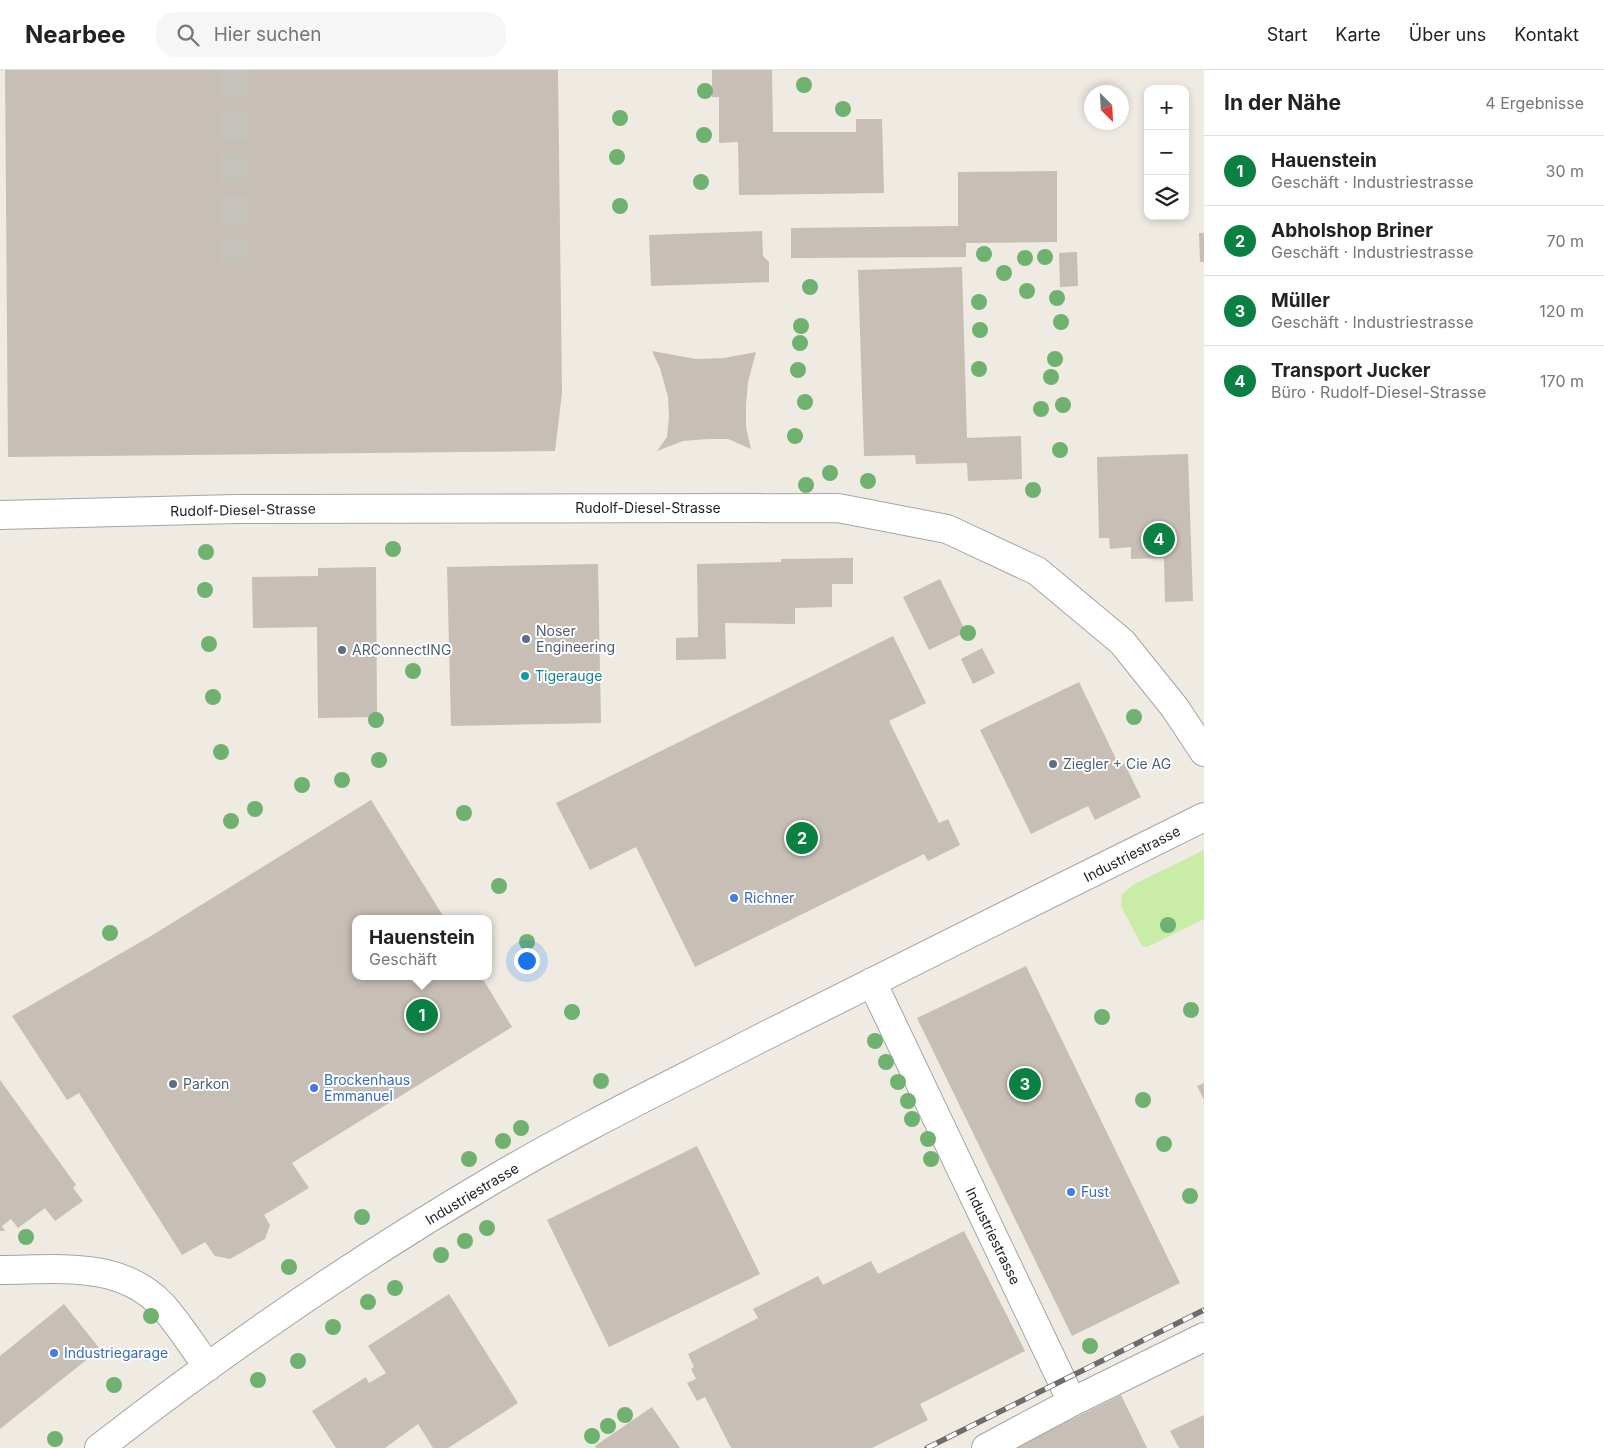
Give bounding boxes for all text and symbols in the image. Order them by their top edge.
search box [156,12,506,57]
text: Nearbee [25,20,126,49]
icon: search [174,21,202,49]
text: Hier suchen [214,23,322,46]
text: Start [1267,24,1307,45]
text: Karte [1335,24,1381,45]
text: Über uns [1409,24,1486,45]
text: Kontakt [1514,24,1579,45]
north arrow [1084,85,1129,130]
map controls [1144,85,1189,220]
button: + [1144,85,1189,130]
text: In der Nähe [1224,90,1341,115]
text: 4 Ergebnisse [1485,93,1584,113]
button: − [1144,130,1189,175]
text: Hauenstein [1271,149,1377,172]
text: 1 [1237,161,1243,181]
text: 30 m [1546,161,1584,181]
text: Geschäft · Industriestrasse [1271,172,1474,192]
button: layers [1144,175,1189,220]
text: Abholshop Briner [1271,219,1433,242]
text: 2 [1235,231,1245,251]
text: 70 m [1547,231,1584,251]
text: Geschäft · Industriestrasse [1271,242,1474,262]
text: Müller [1271,289,1330,312]
text: 3 [1235,301,1245,321]
text: 120 m [1539,301,1584,321]
text: Geschäft · Industriestrasse [1271,312,1474,332]
text: Transport Jucker [1271,359,1431,382]
text: 4 [1235,371,1245,391]
text: 170 m [1540,371,1584,391]
text: Büro · Rudolf-Diesel-Strasse [1271,382,1486,402]
street label: Rudolf-Diesel-Strasse [575,499,721,516]
street label: Rudolf-Diesel-Strasse [170,500,316,519]
pin: 4 [1143,520,1175,558]
place label: Noser Engineering [536,622,615,655]
marker: Noser Engineering [520,633,532,645]
place label: ARConnectING [352,641,451,658]
marker: ARConnectING [336,644,348,656]
place label: Tigerauge [535,667,602,684]
marker: Tigerauge [519,670,531,682]
place label: Ziegler + Cie AG [1063,755,1171,772]
marker: Ziegler + Cie AG [1047,758,1059,770]
pin: 2 [786,819,818,857]
street label: Industriestrasse [1081,822,1183,885]
place label: Richner [744,889,794,906]
marker: Richner [728,892,740,904]
popup [352,915,492,980]
text: Hauenstein [369,926,475,949]
your location [514,948,540,974]
text: Geschäft [369,949,437,969]
pin: 1 [406,996,438,1034]
pin: 3 [1009,1065,1041,1103]
place label: Brockenhaus Emmanuel [324,1071,410,1104]
place label: Parkon [183,1075,229,1092]
marker: Parkon [167,1078,179,1090]
marker: Brockenhaus Emmanuel [308,1082,320,1094]
street label: Industriestrasse [422,1159,522,1228]
place label: Fust [1081,1183,1109,1200]
street label: Industriestrasse [963,1184,1024,1287]
marker: Fust [1065,1186,1077,1198]
place label: Industriegarage [64,1344,168,1361]
marker: Industriegarage [48,1347,60,1359]

